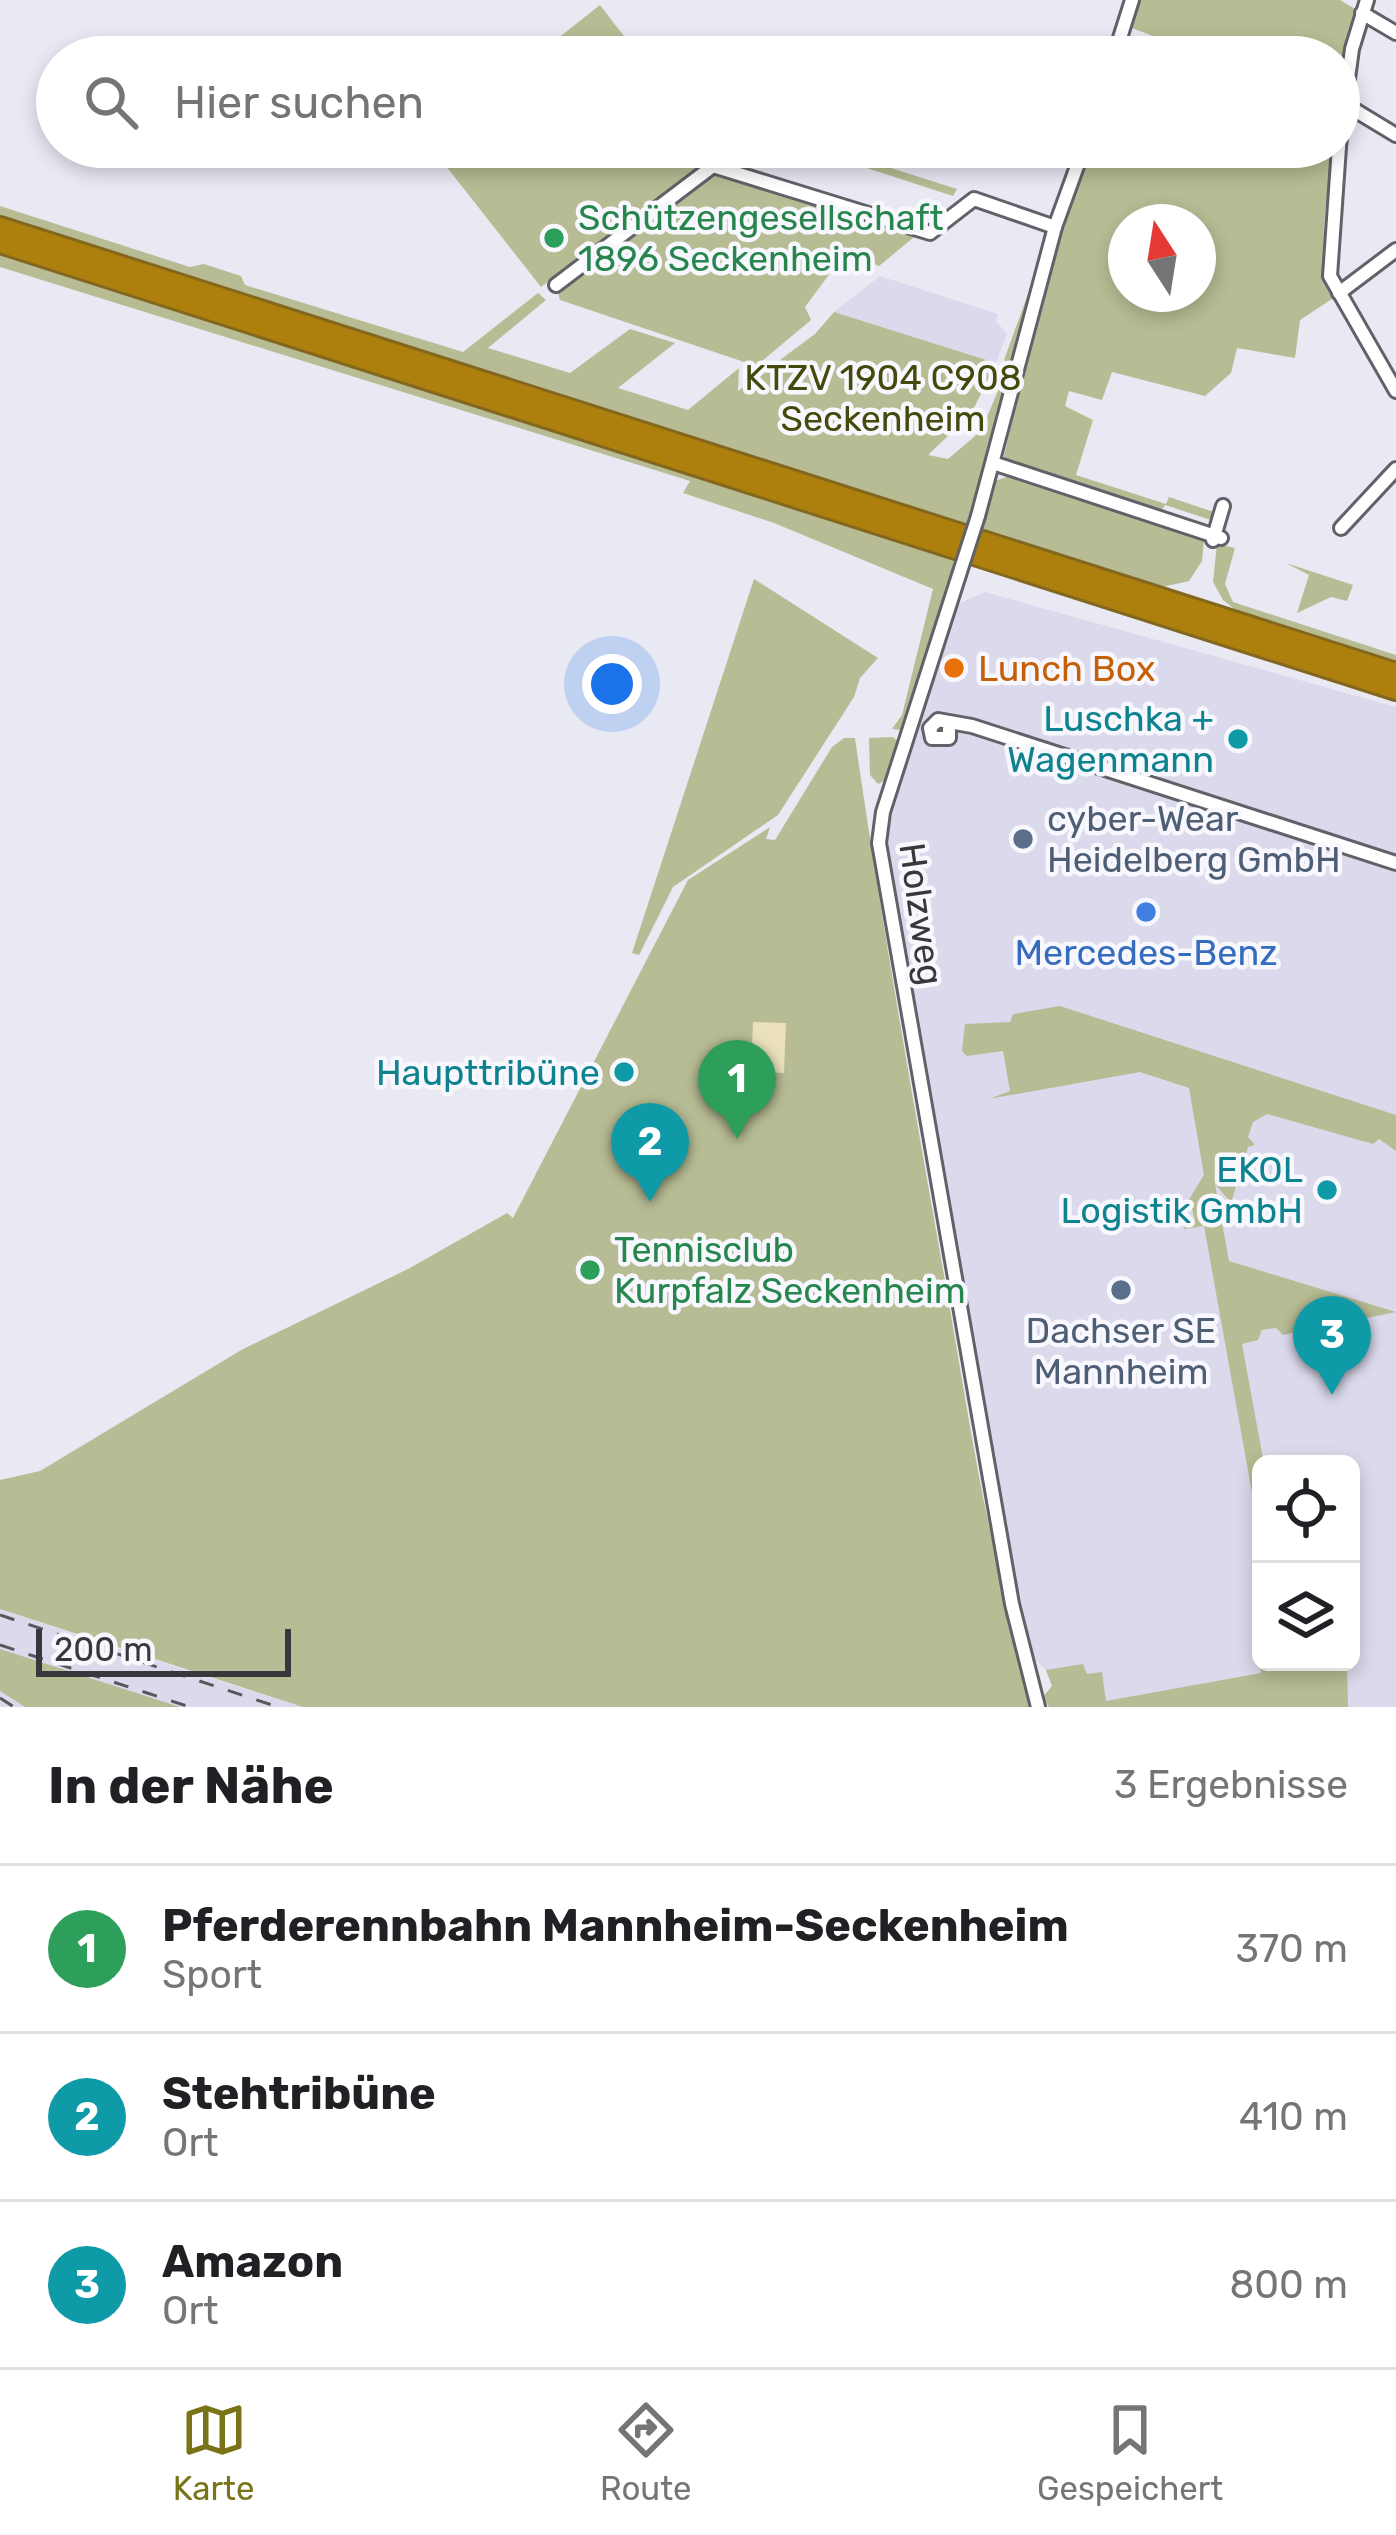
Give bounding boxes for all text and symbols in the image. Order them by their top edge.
search box [36,36,1360,168]
icon: search [78,69,144,135]
text: Hier suchen [174,76,424,129]
place label: Schützengesellschaft 1896 Seckenheim [578,196,943,280]
north arrow [1108,204,1216,312]
marker: Schützengesellschaft 1896 Seckenheim [541,225,567,251]
park label: KTZV 1904 C908 Seckenheim [744,356,1022,440]
place label: Lunch Box [978,647,1155,690]
your location [582,654,642,714]
marker: Lunch Box [941,655,967,681]
place label: Luschka + Wagenmann [1007,697,1214,781]
marker: Luschka + Wagenmann [1225,726,1251,752]
place label: cyber-Wear Heidelberg GmbH [1047,797,1341,881]
marker: cyber-Wear Heidelberg GmbH [1010,826,1036,852]
street label: Holzweg [890,840,953,988]
marker: Mercedes-Benz [1133,899,1159,925]
place label: Mercedes-Benz [1014,931,1278,974]
pin: 1 [698,1040,776,1139]
place label: Haupttribüne [376,1051,600,1094]
marker: Haupttribüne [611,1059,637,1085]
pin: 2 [611,1103,689,1202]
place label: EKOL Logistik GmbH [1060,1148,1303,1232]
marker: EKOL Logistik GmbH [1314,1177,1340,1203]
place label: Tennisclub Kurpfalz Seckenheim [614,1228,966,1312]
marker: Tennisclub Kurpfalz Seckenheim [577,1257,603,1283]
marker: Dachser SE Mannheim [1108,1277,1134,1303]
pin: 3 [1293,1296,1371,1395]
place label: Dachser SE Mannheim [1026,1309,1216,1393]
map controls [1252,1455,1360,1671]
button: locate [1252,1455,1360,1563]
button: layers [1252,1563,1360,1671]
scale bar [36,1623,291,1676]
text: 200 m [54,1630,153,1669]
text: In der Nähe [48,1755,334,1816]
text: 3 Ergebnisse [1114,1762,1348,1808]
text: Pferderennbahn Mannheim-Seckenheim [162,1899,1069,1952]
text: 1 [77,1926,97,1972]
text: 370 m [1236,1926,1348,1972]
text: Sport [162,1952,262,1998]
text: Stehtribüne [162,2067,436,2120]
text: 2 [74,2094,100,2140]
text: 410 m [1239,2094,1348,2140]
text: Ort [162,2120,218,2166]
text: Amazon [162,2235,343,2288]
text: 3 [74,2262,100,2308]
text: 800 m [1229,2262,1348,2308]
text: Ort [162,2288,218,2334]
tab: Karte [173,2397,254,2508]
tab: Route [600,2397,692,2508]
tab: Gespeichert [1037,2397,1223,2508]

